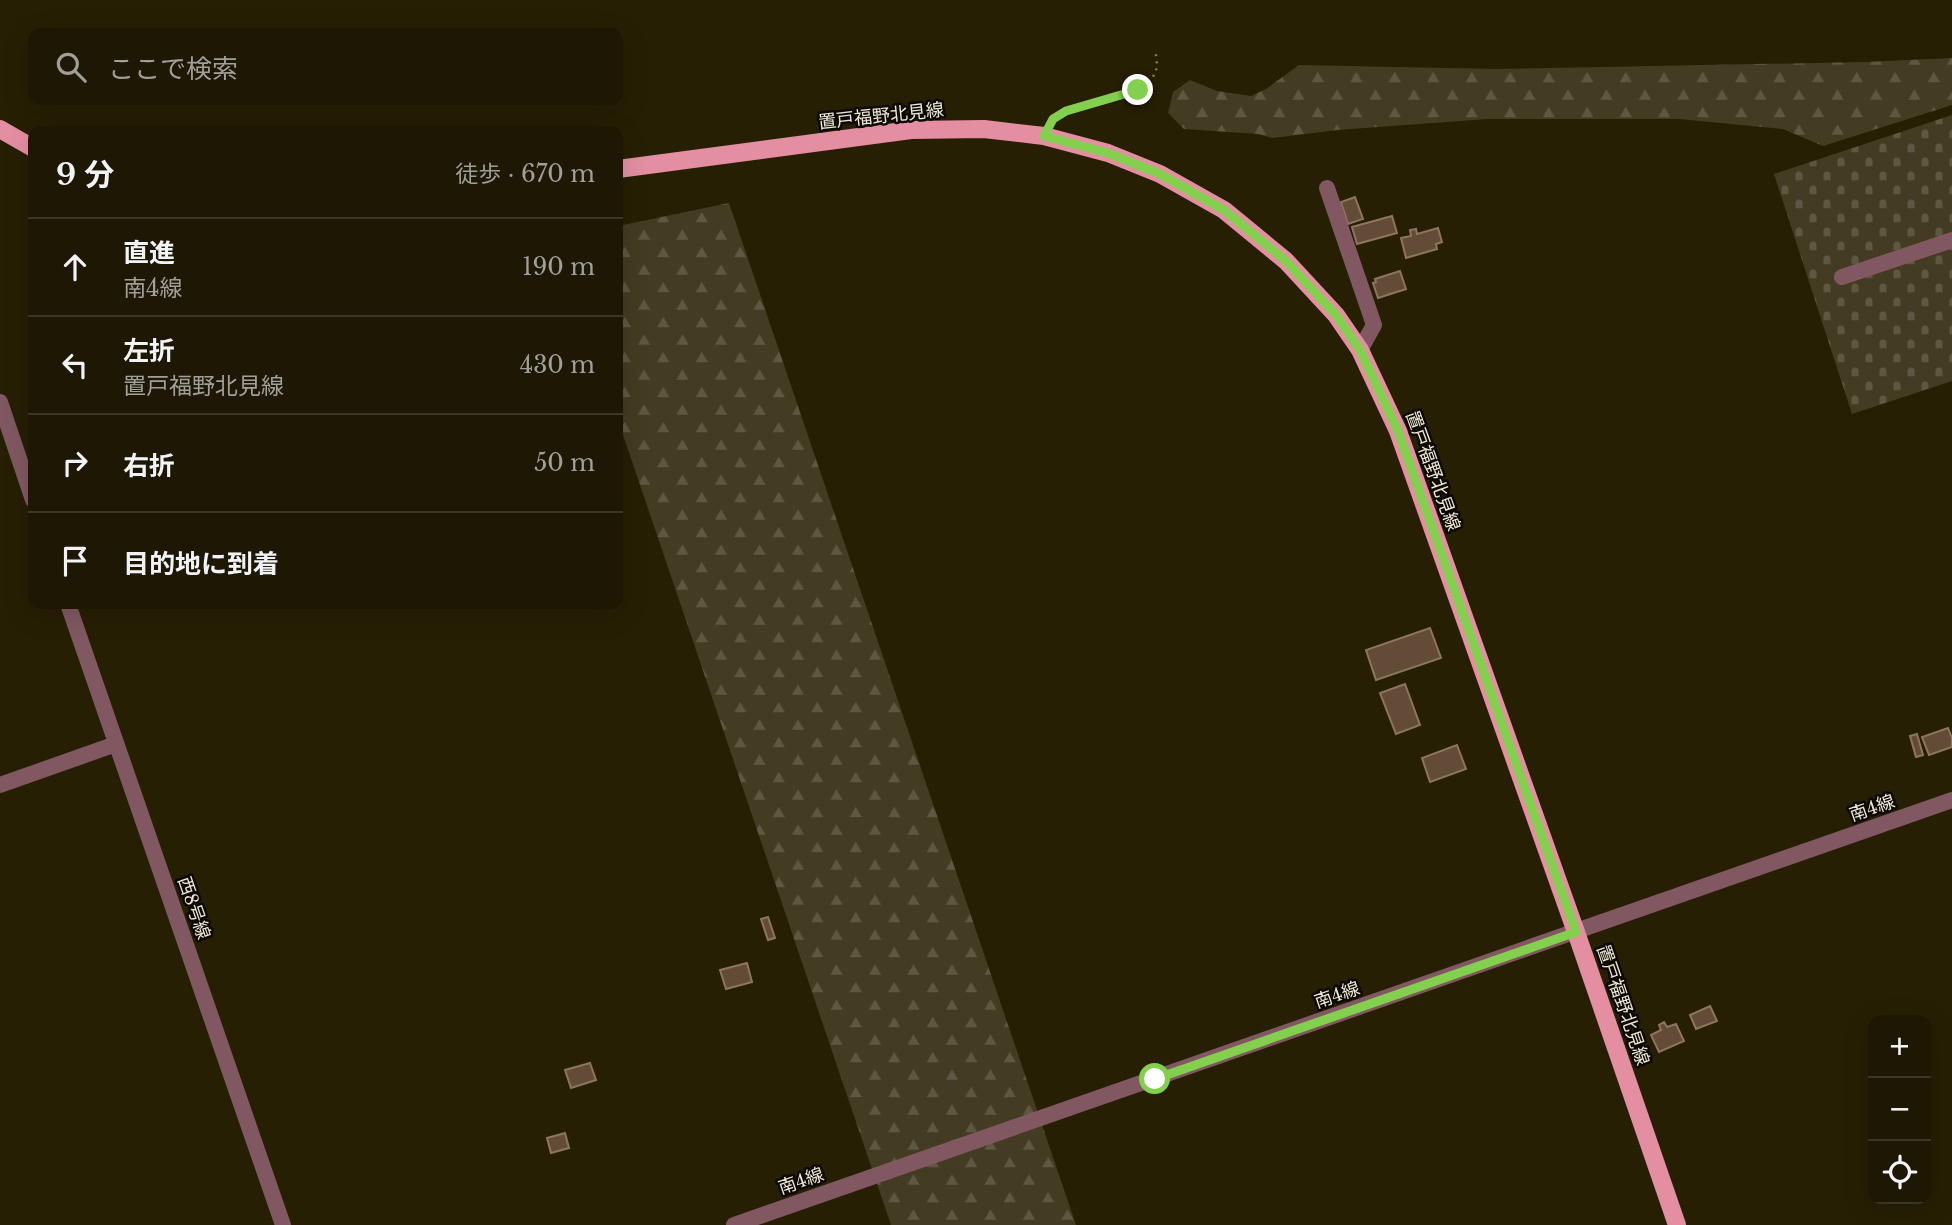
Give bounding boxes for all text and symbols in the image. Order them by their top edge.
search box [28,28,623,105]
icon: search [52,48,90,86]
text: ここで検索 [108,53,238,85]
route end [1122,74,1153,105]
street label: 置戸福野北見線 [817,98,945,134]
text: 9 分 [56,156,114,193]
text: 徒歩 · 670 m [455,160,595,188]
text: 直進 [123,237,175,269]
icon: ahead [56,248,94,286]
text: 190 m [522,253,595,281]
text: 南4線 [123,274,182,302]
text: 左折 [123,335,175,367]
icon: left [56,346,94,384]
text: 430 m [520,351,595,379]
text: 置戸福野北見線 [123,372,284,400]
street label: 置戸福野北見線 [1401,408,1465,534]
icon: right [56,444,94,482]
text: 50 m [534,449,595,477]
text: 右折 [123,450,175,482]
icon: arrive [56,542,94,580]
text: 目的地に到着 [123,548,279,580]
street label: 南4線 [1846,790,1898,826]
street label: 西8号線 [173,874,215,942]
street label: 置戸福野北見線 [1592,942,1654,1068]
street label: 南4線 [1311,977,1363,1013]
map controls [1868,1015,1931,1204]
button: + [1868,1015,1931,1078]
route start [1139,1063,1170,1094]
button: − [1868,1078,1931,1141]
button: locate [1868,1141,1931,1204]
street label: 南4線 [775,1163,827,1199]

